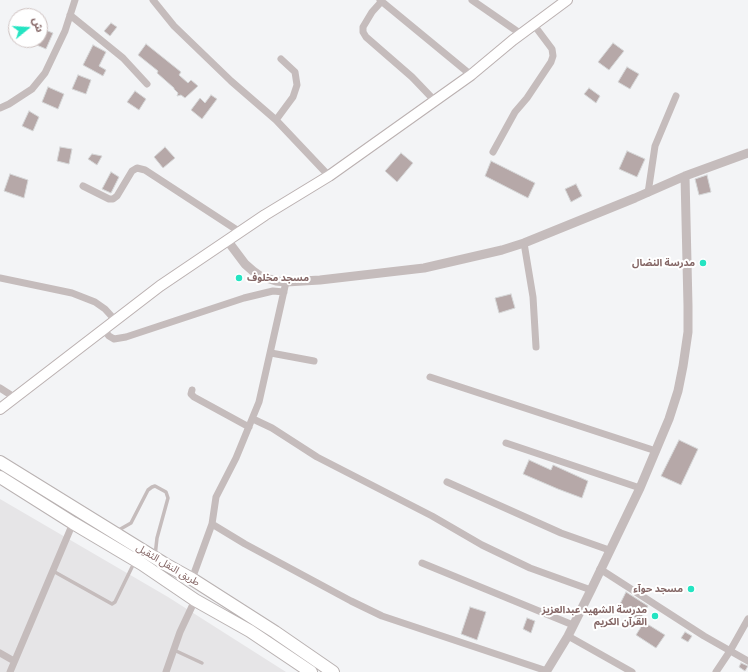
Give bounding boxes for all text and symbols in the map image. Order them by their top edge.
north arrow [8,8,48,48]
text: ش [30,15,47,34]
place label: مدرسة النضال [632,257,695,269]
marker: مدرسة النضال [698,258,708,268]
place label: مسجد مخلوف [247,272,309,284]
marker: مسجد مخلوف [234,273,244,283]
street label: طريق النقل الثقيل [134,541,202,589]
place label: مسجد حوآء [633,583,683,595]
marker: مسجد حوآء [686,584,696,594]
place label: مدرسة الشهيد عبدالعزيز القرآن الكريم [542,604,647,628]
marker: مدرسة الشهيد عبدالعزيز القرآن الكريم [650,611,660,621]

